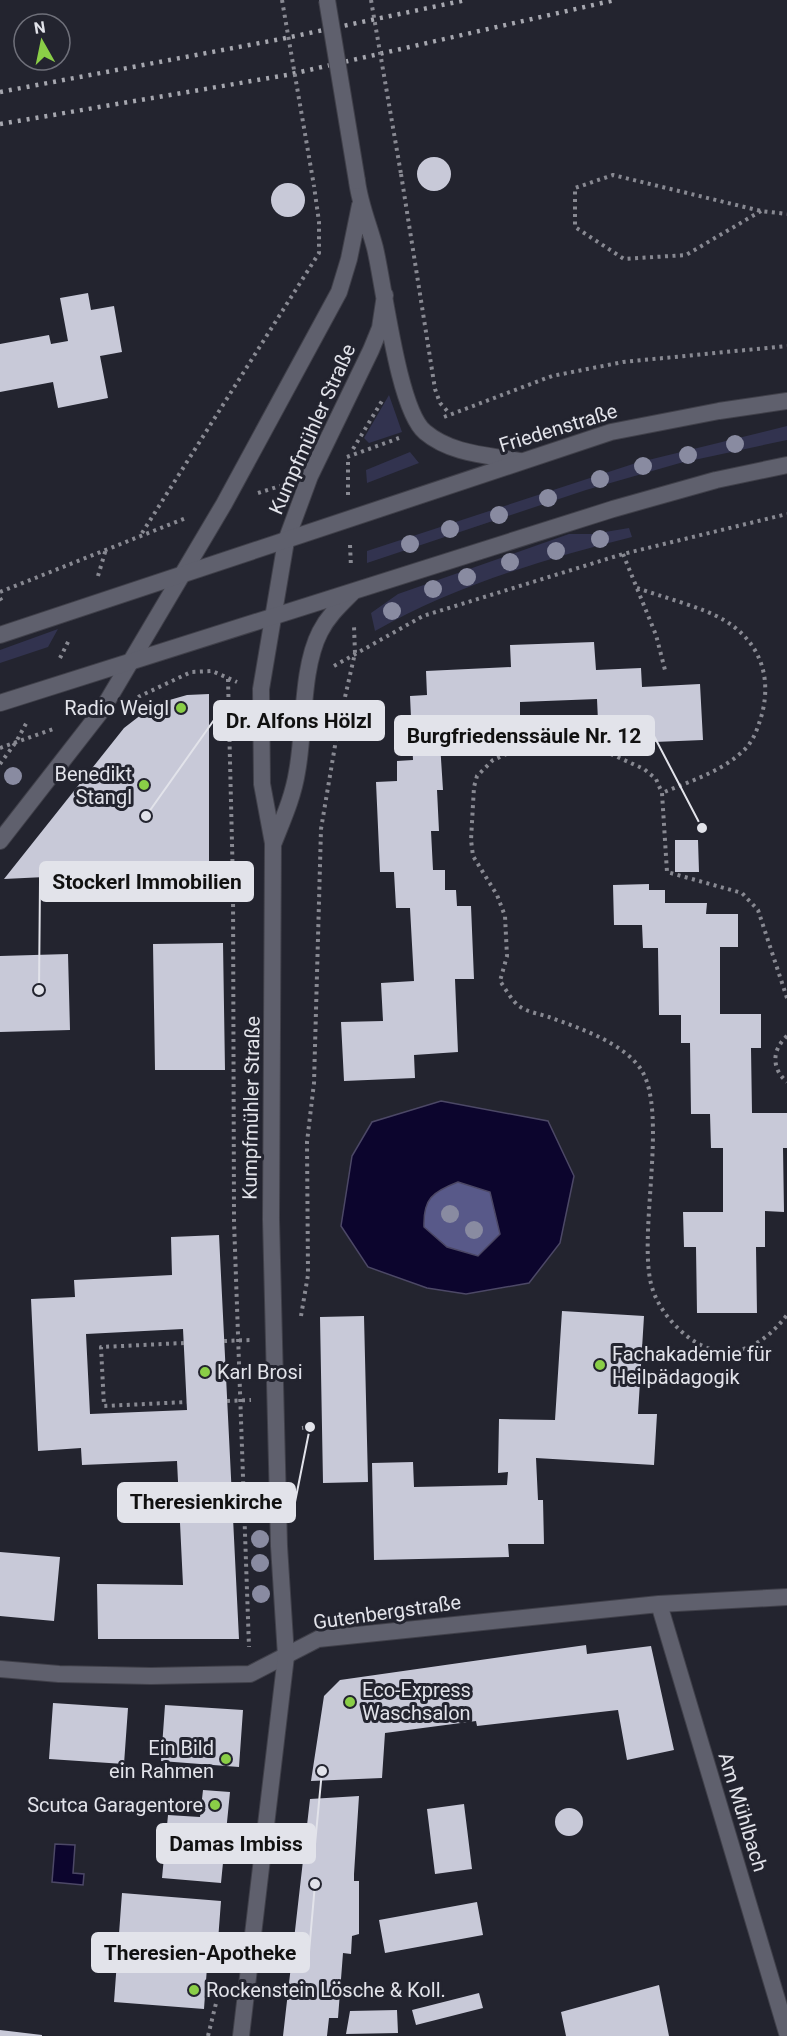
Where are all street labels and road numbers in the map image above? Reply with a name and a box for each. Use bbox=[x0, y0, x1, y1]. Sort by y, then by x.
street label: Kumpfmühler Straße bbox=[264, 340, 360, 518]
street label: Friedenstraße bbox=[496, 399, 620, 457]
street label: Kumpfmühler Straße bbox=[237, 1016, 265, 1200]
street label: Gutenbergstraße bbox=[311, 1590, 463, 1634]
street label: Am Mühlbach bbox=[713, 1749, 773, 1875]

